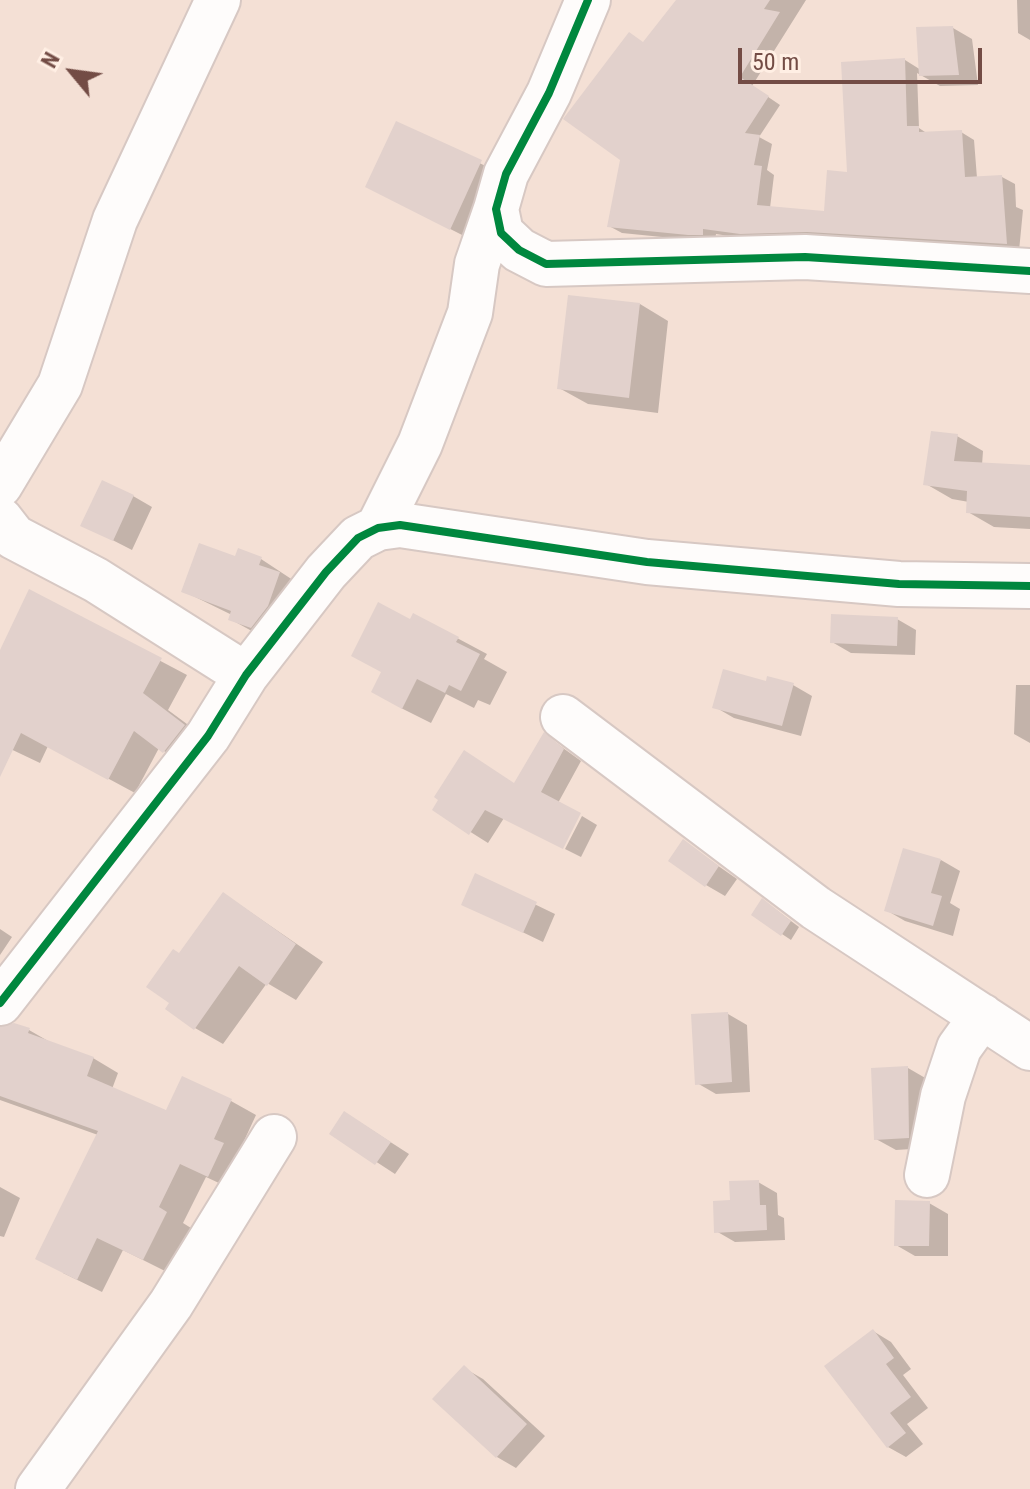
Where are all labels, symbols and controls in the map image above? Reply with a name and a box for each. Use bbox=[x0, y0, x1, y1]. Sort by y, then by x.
north arrow bbox=[32, 32, 112, 112]
scale bar bbox=[742, 32, 986, 82]
text: N bbox=[36, 48, 65, 72]
text: 50 m bbox=[752, 48, 799, 76]

